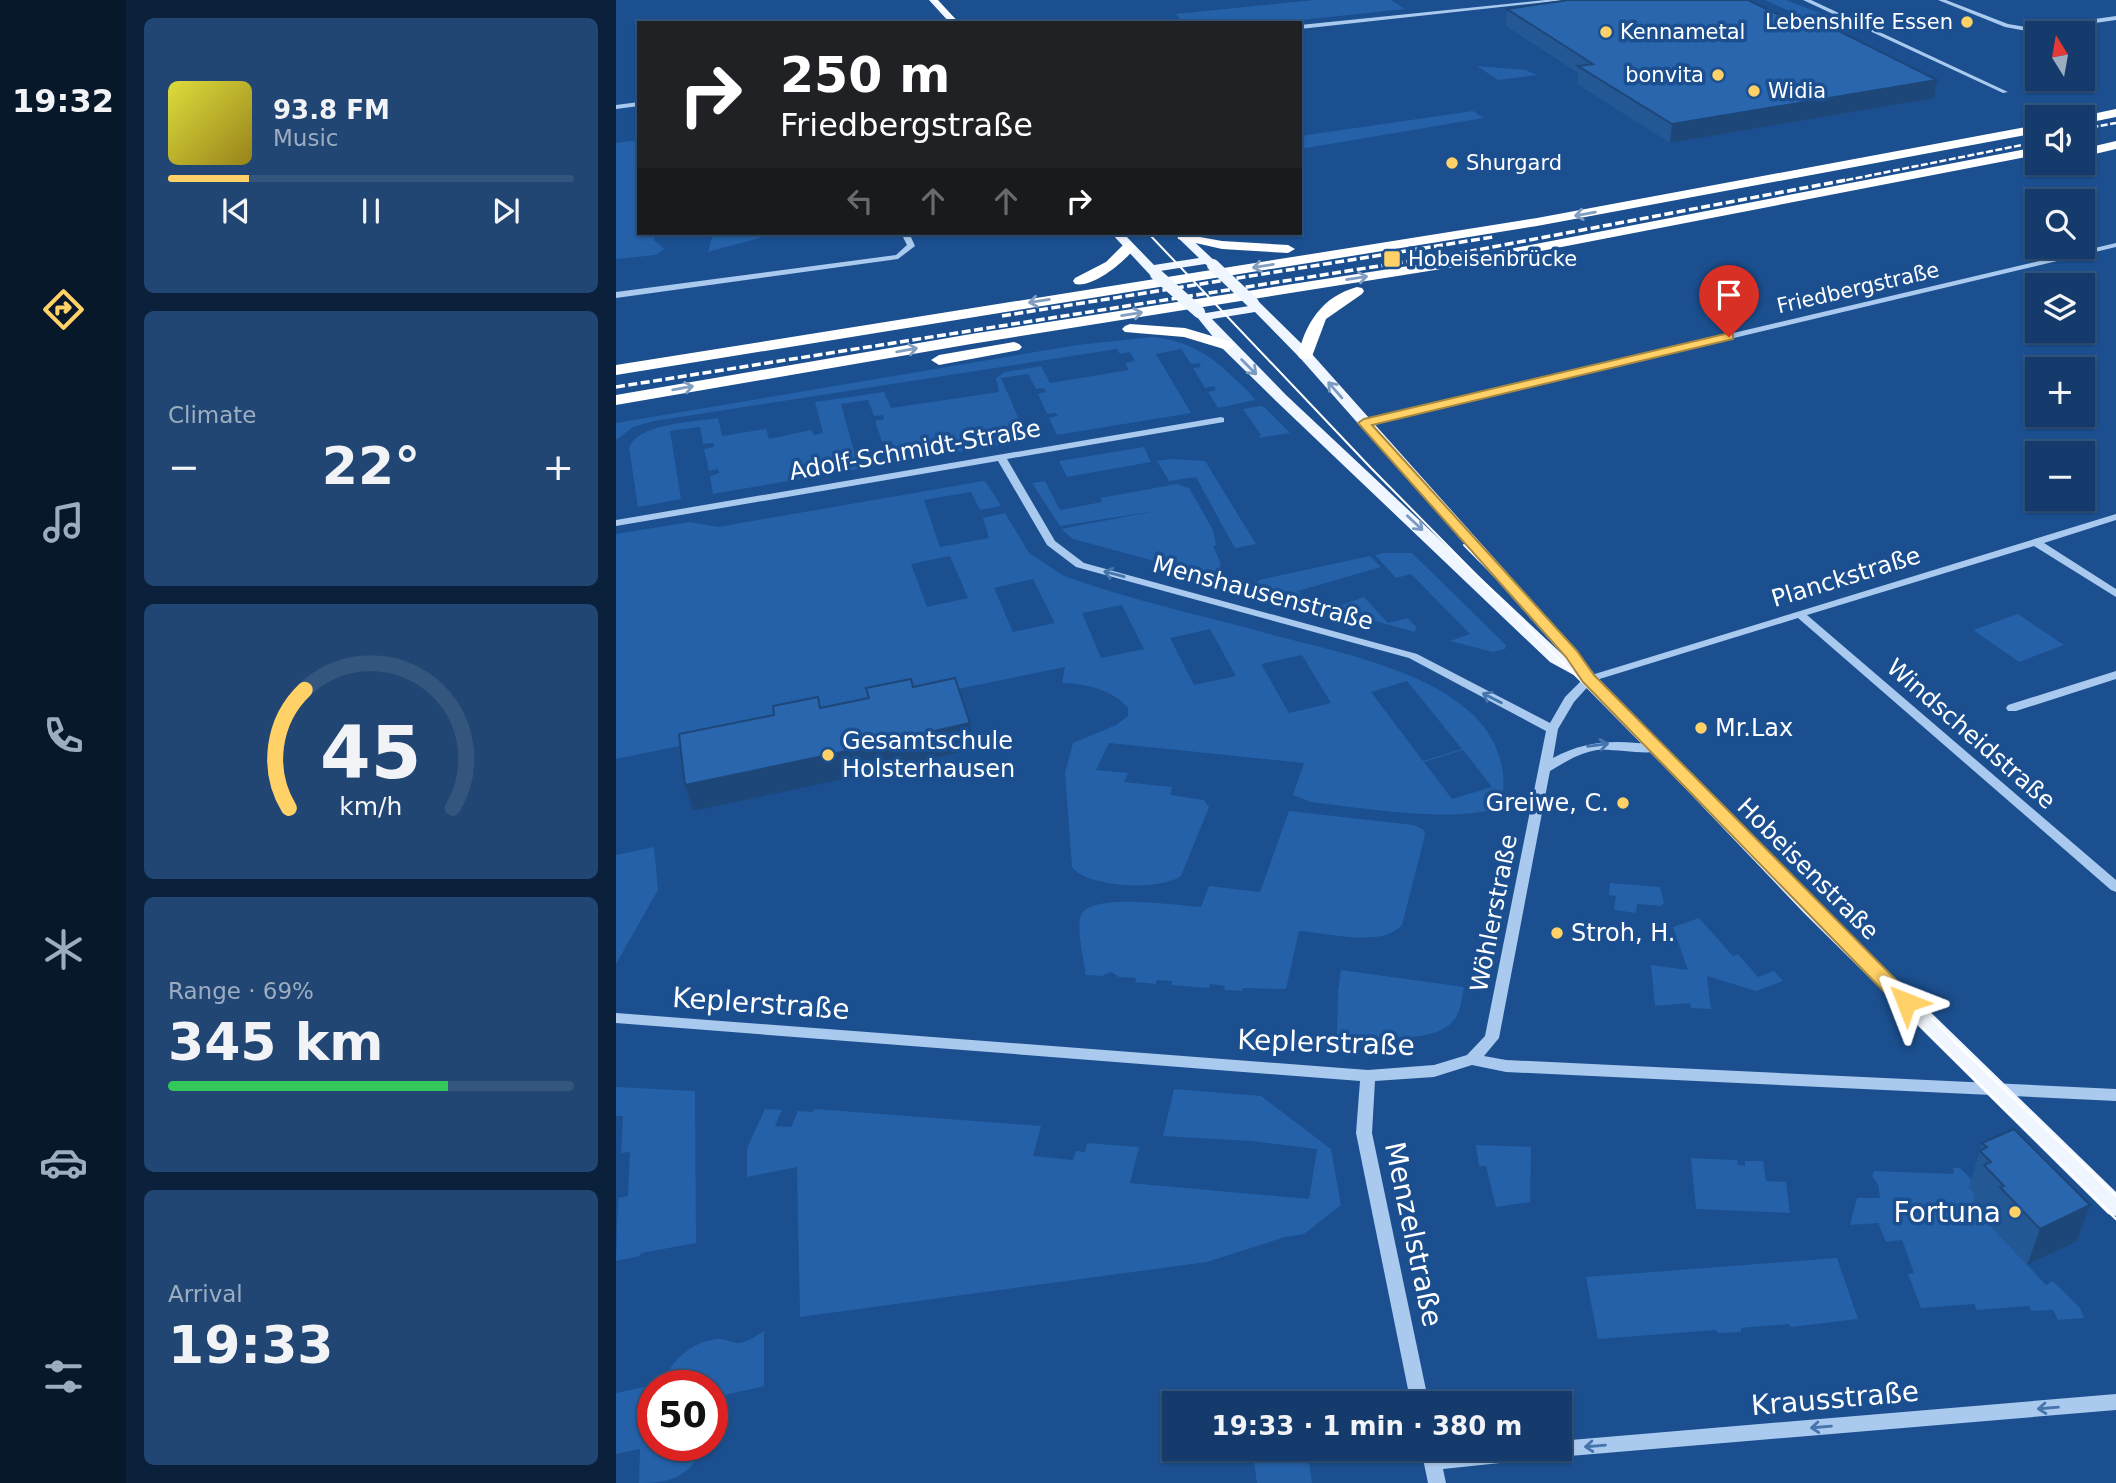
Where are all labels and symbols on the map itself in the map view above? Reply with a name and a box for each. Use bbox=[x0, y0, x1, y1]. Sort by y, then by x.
place label: Lebenshilfe Essen bbox=[1765, 10, 1953, 34]
marker: Lebenshilfe Essen bbox=[1959, 14, 1975, 30]
place label: Kennametal bbox=[1620, 20, 1745, 44]
north arrow bbox=[2025, 21, 2095, 91]
marker: Kennametal bbox=[1598, 24, 1614, 40]
place label: bonvita bbox=[1625, 63, 1704, 87]
marker: bonvita bbox=[1710, 67, 1726, 83]
place label: Widia bbox=[1768, 79, 1826, 103]
marker: Widia bbox=[1746, 83, 1762, 99]
place label: Shurgard bbox=[1466, 151, 1562, 175]
marker: Shurgard bbox=[1444, 155, 1460, 171]
one-way arrow bbox=[1574, 208, 1597, 221]
place label: Hobeisenbrücke bbox=[1408, 247, 1577, 271]
marker: Hobeisenbrücke bbox=[1382, 249, 1402, 269]
street label: Friedbergstraße bbox=[1774, 258, 1942, 318]
one-way arrow bbox=[1252, 259, 1275, 272]
pin bbox=[1699, 265, 1759, 337]
one-way arrow bbox=[1345, 271, 1368, 284]
one-way arrow bbox=[1028, 295, 1051, 308]
one-way arrow bbox=[1120, 307, 1143, 320]
one-way arrow bbox=[896, 343, 918, 356]
one-way arrow bbox=[1241, 359, 1258, 376]
one-way arrow bbox=[671, 381, 694, 395]
one-way arrow bbox=[1327, 381, 1343, 399]
street label: Adolf-Schmidt-Straße bbox=[787, 414, 1043, 486]
one-way arrow bbox=[1406, 514, 1423, 531]
street label: Planckstraße bbox=[1768, 541, 1924, 613]
street label: Menshausenstraße bbox=[1150, 550, 1376, 636]
one-way arrow bbox=[1103, 567, 1125, 580]
street label: Windscheidstraße bbox=[1881, 653, 2061, 815]
one-way arrow bbox=[1482, 691, 1503, 704]
place label: Mr.Lax bbox=[1715, 714, 1793, 742]
marker: Mr.Lax bbox=[1693, 720, 1709, 736]
place label: Gesamtschule Holsterhausen bbox=[842, 727, 1015, 783]
one-way arrow bbox=[1586, 738, 1609, 751]
marker: Gesamtschule Holsterhausen bbox=[820, 747, 836, 763]
place label: Greiwe, C. bbox=[1486, 789, 1609, 817]
street label: Hobeisenstraße bbox=[1732, 793, 1884, 945]
marker: Greiwe, C. bbox=[1615, 795, 1631, 811]
street label: Wöhlerstraße bbox=[1465, 832, 1523, 994]
place label: Stroh, H. bbox=[1571, 919, 1675, 947]
marker: Stroh, H. bbox=[1549, 925, 1565, 941]
position arrow bbox=[1869, 965, 1943, 1039]
street label: Keplerstraße bbox=[671, 981, 851, 1026]
street label: Keplerstraße bbox=[1237, 1023, 1415, 1062]
street label: Menzelstraße bbox=[1378, 1139, 1449, 1329]
place label: Fortuna bbox=[1894, 1196, 2001, 1229]
marker: Fortuna bbox=[2007, 1204, 2023, 1220]
speed limit sign: 50 bbox=[637, 1370, 728, 1461]
street label: Krausstraße bbox=[1750, 1375, 1920, 1422]
one-way arrow bbox=[2037, 1402, 2060, 1415]
one-way arrow bbox=[1810, 1421, 1833, 1434]
one-way arrow bbox=[1584, 1440, 1606, 1453]

